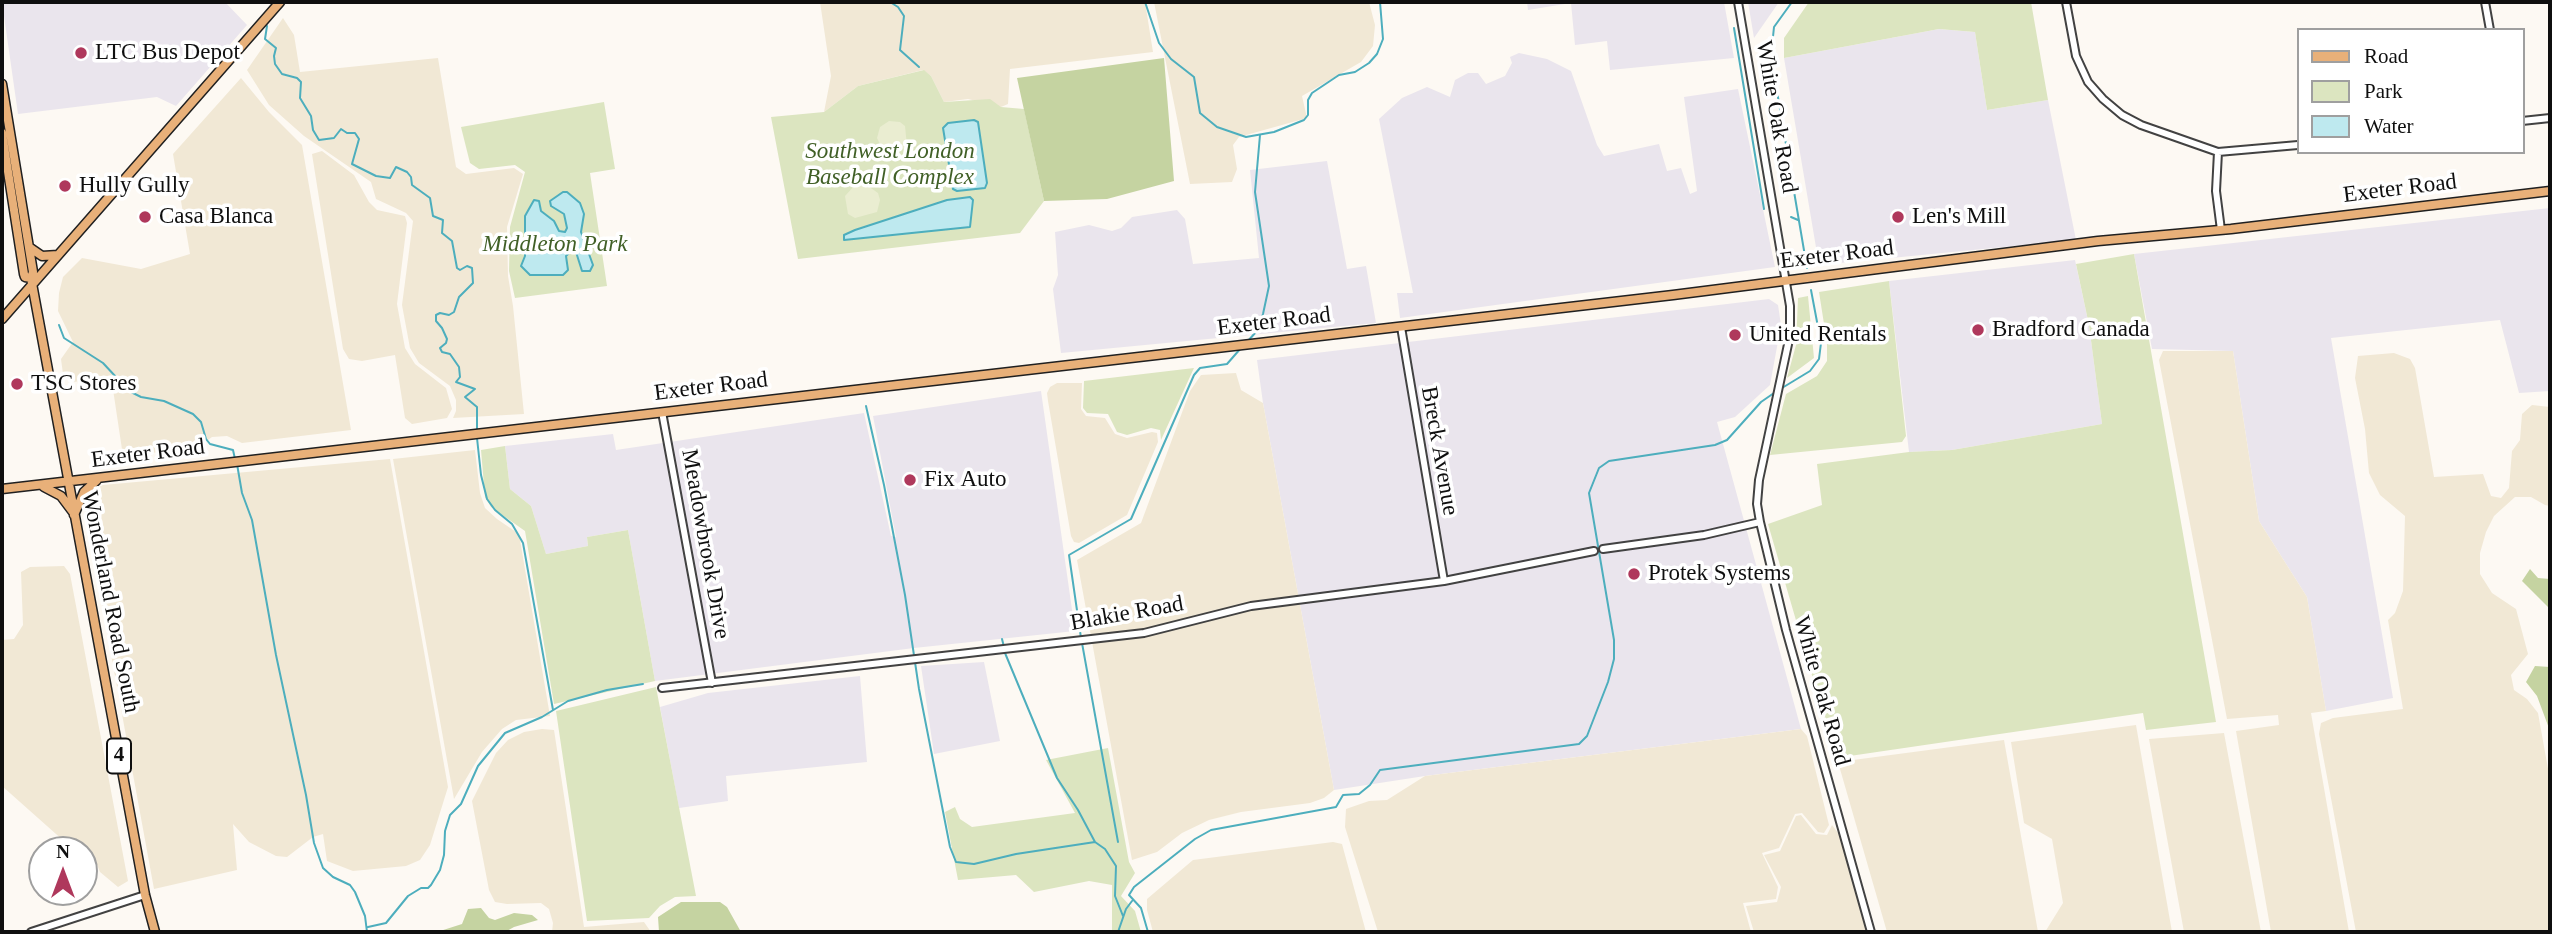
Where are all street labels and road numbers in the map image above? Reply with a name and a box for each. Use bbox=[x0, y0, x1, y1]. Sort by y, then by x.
street label: White Oak Road bbox=[1749, 38, 1803, 196]
street label: Exeter Road bbox=[2342, 168, 2458, 210]
street label: Exeter Road bbox=[1779, 234, 1895, 276]
street label: Exeter Road bbox=[1216, 301, 1332, 343]
street label: Exeter Road bbox=[653, 366, 769, 408]
street label: Breck Avenue bbox=[1414, 384, 1464, 518]
street label: Exeter Road bbox=[90, 433, 206, 475]
street label: Meadowbrook Drive bbox=[675, 447, 735, 641]
street label: Wonderland Road South bbox=[75, 489, 145, 715]
street label: Blakie Road bbox=[1068, 590, 1186, 638]
street label: White Oak Road bbox=[1786, 613, 1856, 769]
road number: 4 bbox=[107, 738, 131, 774]

